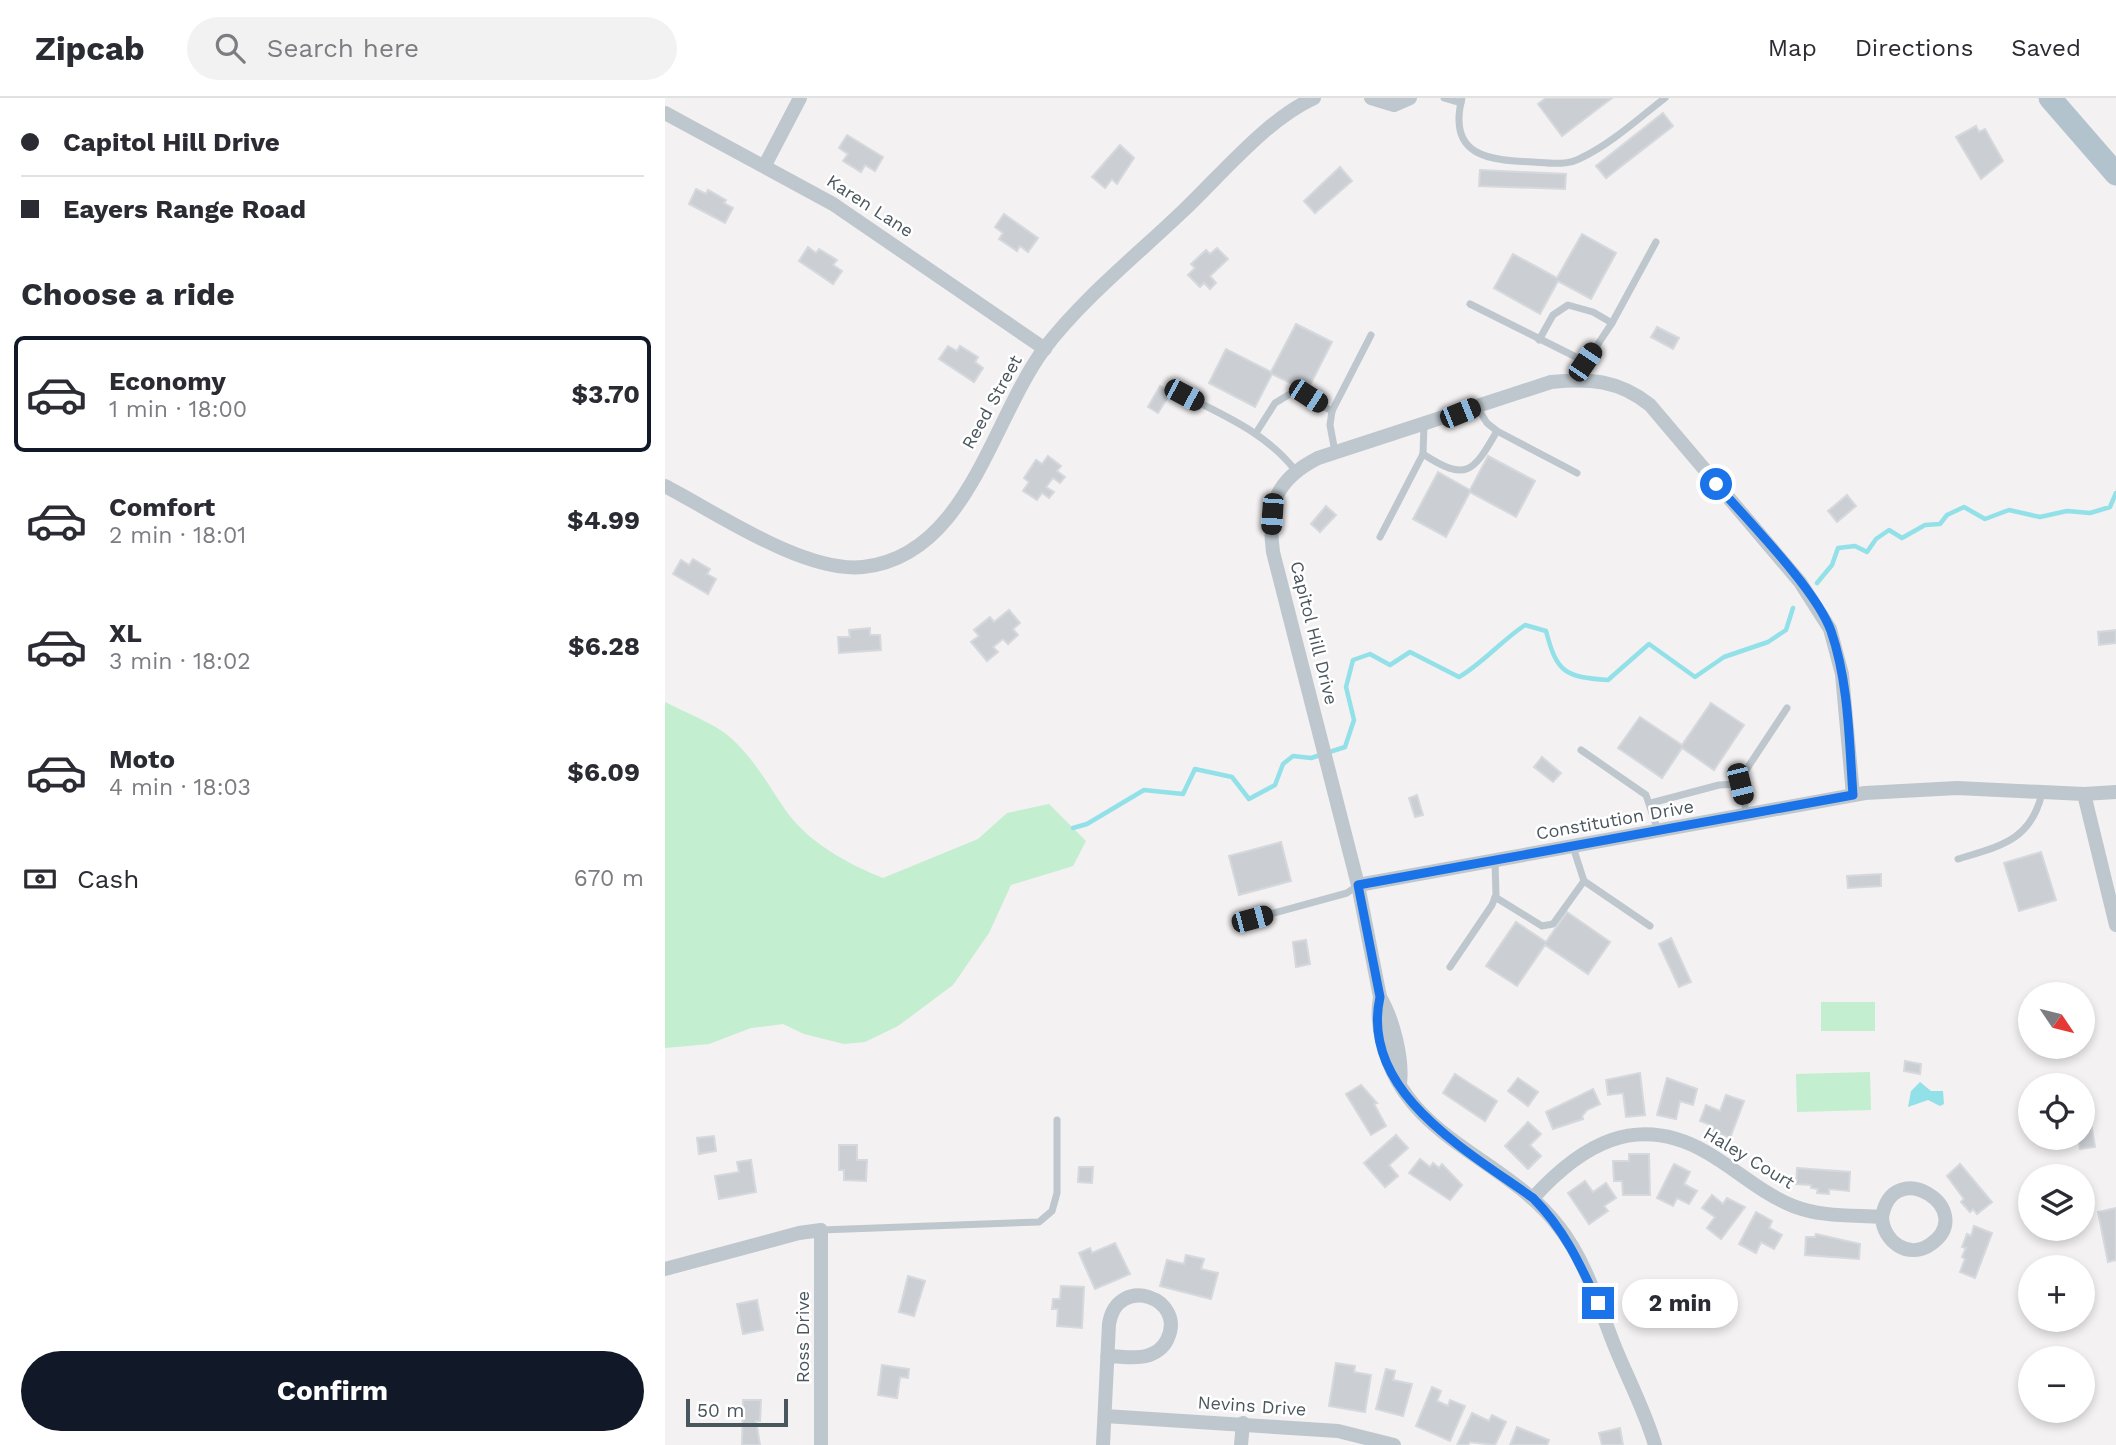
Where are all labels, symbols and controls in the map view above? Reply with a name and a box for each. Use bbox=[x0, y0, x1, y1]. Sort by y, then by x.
search box bbox=[187, 17, 677, 80]
text: Zipcab bbox=[35, 29, 145, 68]
icon: search bbox=[211, 29, 249, 67]
text: Search here bbox=[267, 33, 419, 63]
text: Map bbox=[1768, 34, 1817, 62]
text: Directions bbox=[1855, 34, 1973, 62]
text: Saved bbox=[2011, 34, 2081, 62]
text: Capitol Hill Drive bbox=[63, 127, 280, 157]
street label: Karen Lane bbox=[823, 170, 917, 241]
text: Eayers Range Road bbox=[63, 194, 306, 224]
text: Choose a ride bbox=[21, 275, 235, 313]
car bbox=[1565, 339, 1606, 385]
street label: Reed Street bbox=[957, 351, 1026, 452]
icon: car bbox=[25, 363, 88, 426]
text: Economy bbox=[109, 366, 226, 396]
car bbox=[1161, 376, 1208, 414]
car bbox=[1285, 376, 1332, 416]
text: $3.70 bbox=[571, 379, 640, 409]
car bbox=[1437, 395, 1484, 431]
text: 1 min · 18:00 bbox=[109, 396, 247, 423]
route start bbox=[1700, 468, 1732, 500]
icon: car bbox=[25, 489, 88, 552]
text: Comfort bbox=[109, 492, 215, 522]
car bbox=[1261, 492, 1284, 536]
text: $4.99 bbox=[567, 505, 640, 535]
text: 2 min · 18:01 bbox=[109, 522, 246, 549]
street label: Capitol Hill Drive bbox=[1286, 559, 1342, 707]
icon: car bbox=[25, 615, 88, 678]
text: XL bbox=[109, 618, 142, 648]
text: $6.28 bbox=[568, 631, 640, 661]
text: 3 min · 18:02 bbox=[109, 648, 251, 675]
icon: car bbox=[25, 741, 88, 804]
text: Moto bbox=[109, 744, 175, 774]
text: $6.09 bbox=[567, 757, 640, 787]
car bbox=[1725, 761, 1756, 807]
text: 4 min · 18:03 bbox=[109, 774, 251, 801]
street label: Constitution Drive bbox=[1534, 795, 1695, 844]
icon: cash bbox=[21, 860, 59, 898]
text: Cash bbox=[77, 864, 139, 894]
text: 670 m bbox=[574, 865, 644, 892]
car bbox=[1229, 903, 1276, 935]
north arrow bbox=[2018, 982, 2095, 1059]
map controls bbox=[2018, 982, 2095, 1423]
button: locate bbox=[2018, 1073, 2095, 1150]
street label: Haley Court bbox=[1700, 1122, 1799, 1193]
button: layers bbox=[2018, 1164, 2095, 1241]
button: + bbox=[2018, 1255, 2095, 1332]
callout: 2 min bbox=[1623, 1278, 1738, 1328]
route end bbox=[1582, 1287, 1614, 1319]
text: 2 min bbox=[1649, 1290, 1711, 1317]
street label: Ross Drive bbox=[792, 1291, 813, 1383]
button: − bbox=[2018, 1346, 2095, 1423]
button: Confirm bbox=[21, 1351, 644, 1431]
street label: Nevins Drive bbox=[1197, 1391, 1307, 1420]
scale bar bbox=[686, 1396, 787, 1428]
text: 50 m bbox=[697, 1399, 744, 1422]

